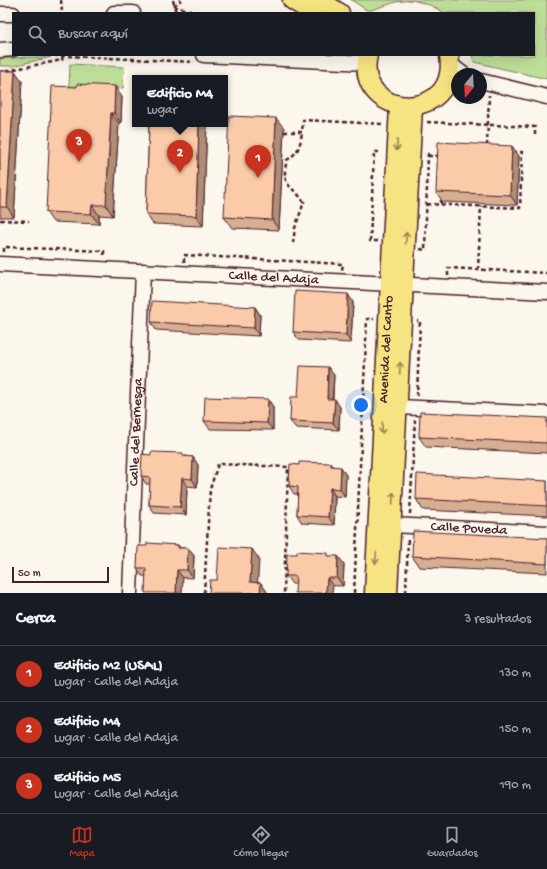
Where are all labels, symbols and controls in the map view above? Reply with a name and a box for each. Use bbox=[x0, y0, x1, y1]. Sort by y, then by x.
search box bbox=[12, 12, 535, 56]
icon: search bbox=[26, 23, 48, 45]
text: Buscar aquí bbox=[58, 25, 128, 43]
north arrow bbox=[451, 68, 487, 104]
popup bbox=[132, 75, 228, 127]
text: Edificio M4 bbox=[147, 85, 213, 103]
text: Lugar bbox=[147, 103, 177, 118]
pin: 3 bbox=[66, 129, 92, 162]
one-way arrow bbox=[394, 138, 401, 151]
pin: 2 bbox=[167, 140, 193, 173]
pin: 1 bbox=[245, 145, 271, 178]
one-way arrow bbox=[403, 232, 410, 245]
street label: Calle del Adaja bbox=[228, 267, 320, 289]
street label: Avenida del Canto bbox=[375, 295, 398, 403]
one-way arrow bbox=[396, 362, 403, 375]
street label: Calle del Bernesga bbox=[126, 377, 147, 487]
your location bbox=[351, 395, 371, 415]
one-way arrow bbox=[379, 421, 386, 434]
one-way arrow bbox=[389, 492, 397, 505]
street label: Calle Poveda bbox=[430, 519, 509, 539]
one-way arrow bbox=[372, 551, 379, 564]
scale bar bbox=[12, 565, 109, 584]
text: 50 m bbox=[18, 568, 40, 580]
text: Cerca bbox=[16, 609, 55, 629]
text: 3 resultados bbox=[464, 612, 531, 627]
text: Edificio M2 (USAL) bbox=[54, 657, 163, 675]
text: 1 bbox=[26, 666, 32, 681]
text: 130 m bbox=[499, 666, 531, 681]
text: Lugar · Calle del Adaja bbox=[54, 675, 178, 690]
text: Edificio M4 bbox=[54, 713, 120, 731]
text: 2 bbox=[26, 722, 32, 737]
text: 150 m bbox=[499, 722, 531, 737]
text: Lugar · Calle del Adaja bbox=[54, 731, 178, 746]
text: Edificio M5 bbox=[54, 769, 121, 787]
text: 3 bbox=[26, 778, 32, 793]
text: 190 m bbox=[500, 778, 531, 793]
text: Lugar · Calle del Adaja bbox=[54, 787, 178, 802]
tab: Mapa bbox=[69, 824, 95, 860]
tab: Cómo llegar bbox=[233, 824, 288, 860]
tab: Guardados bbox=[427, 824, 478, 860]

